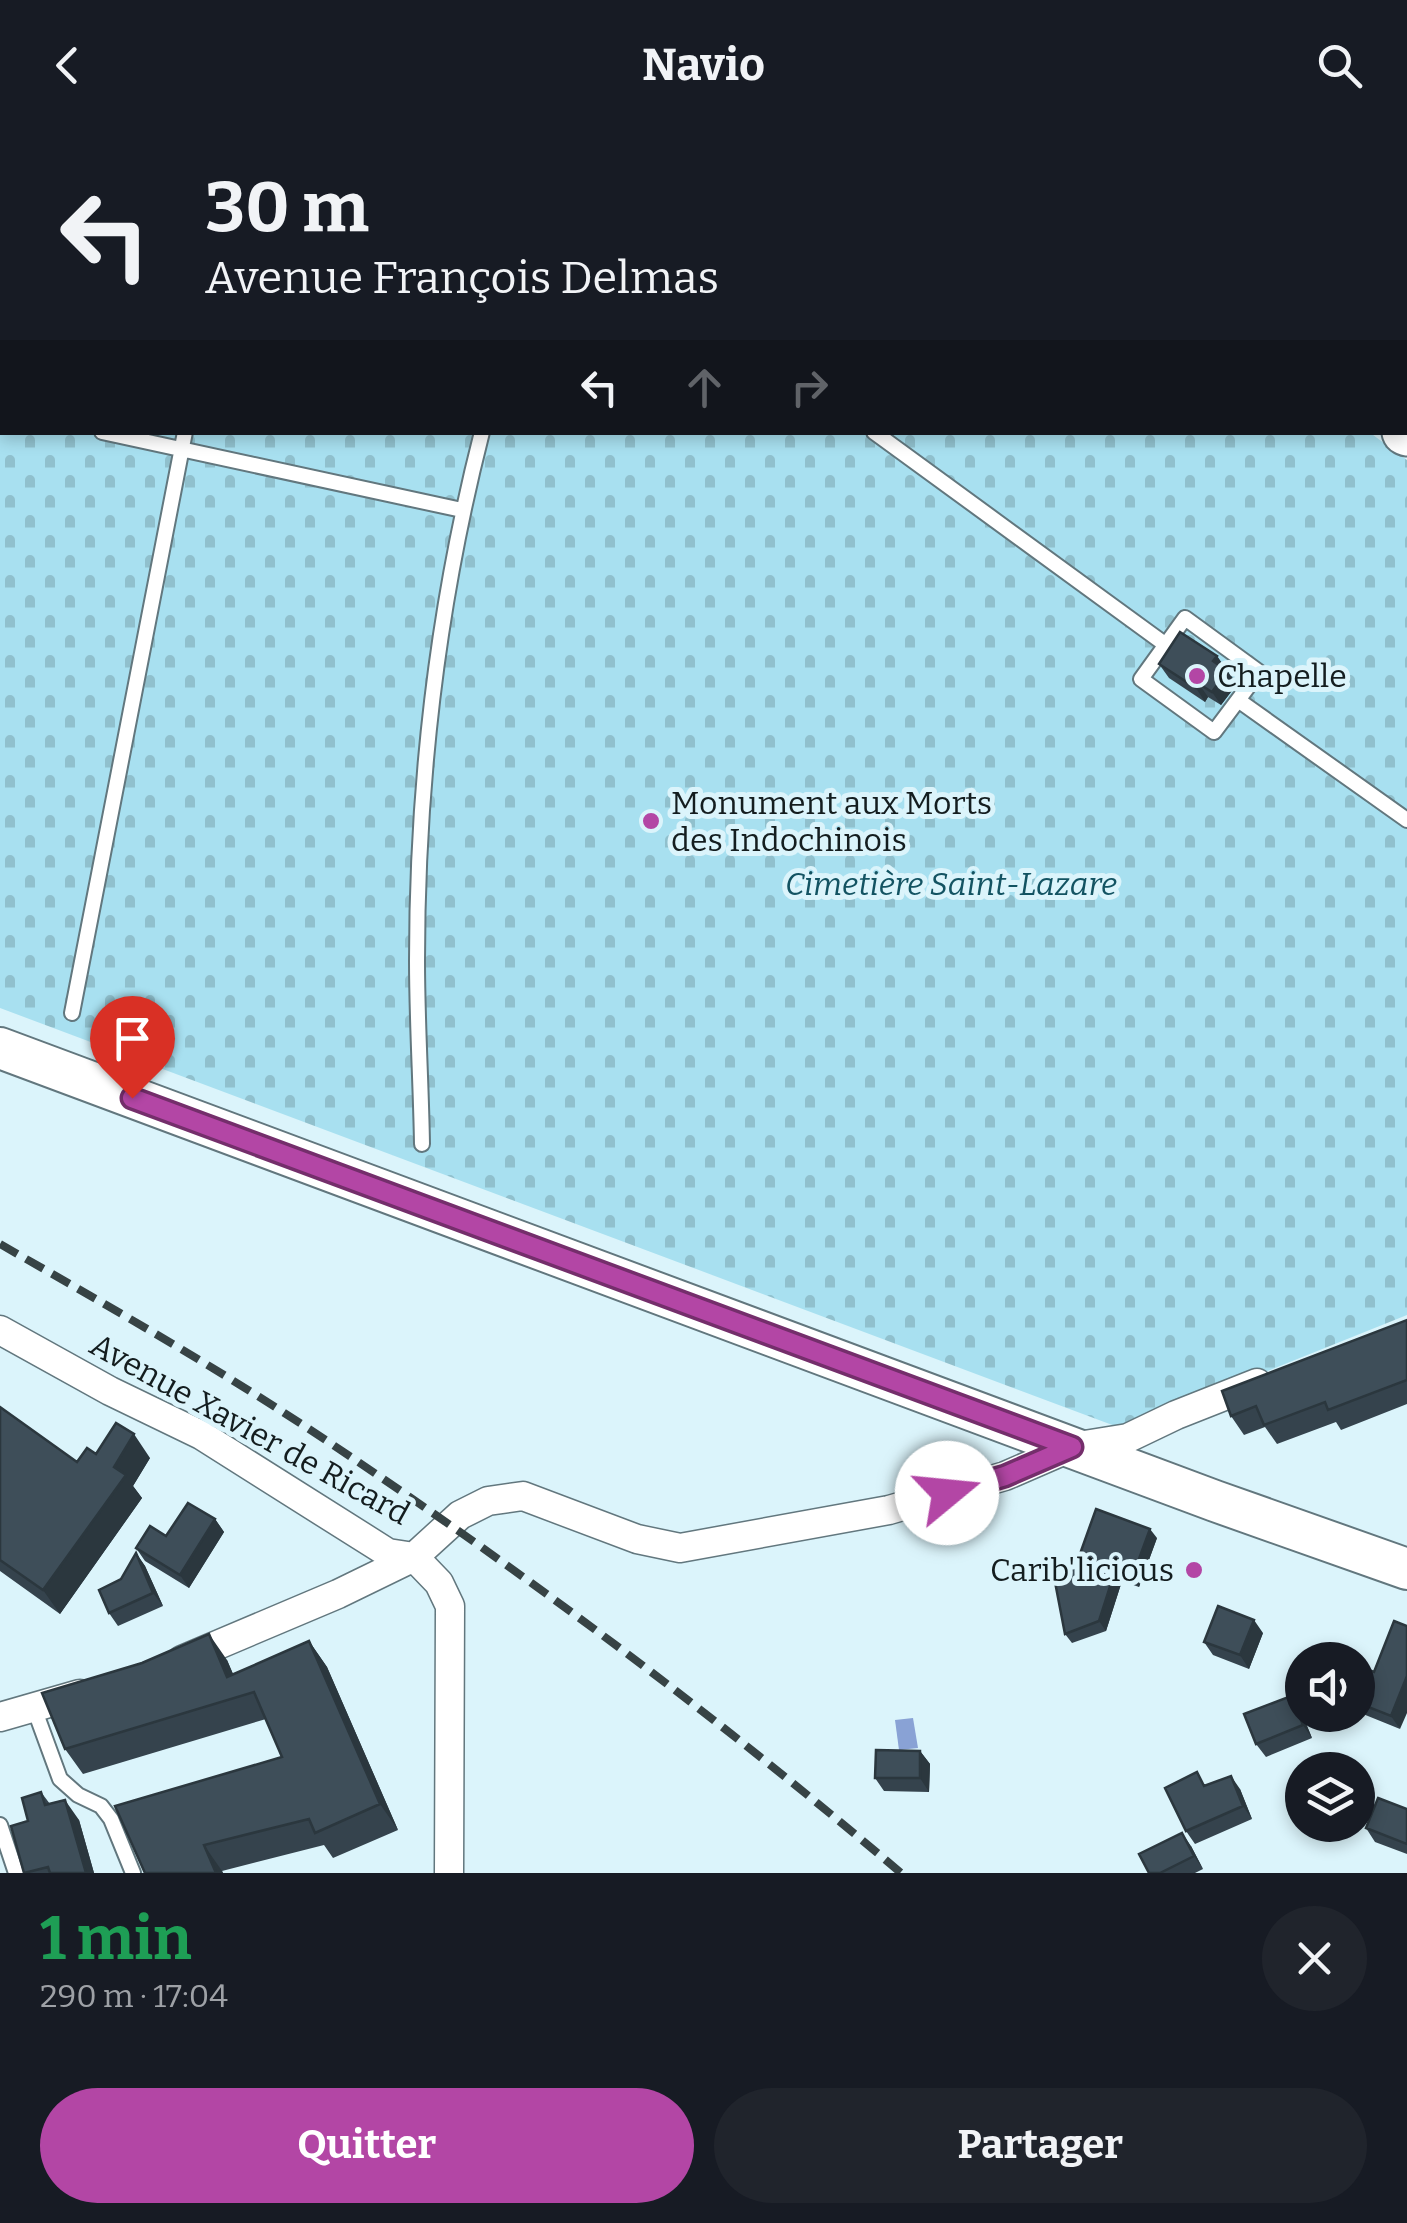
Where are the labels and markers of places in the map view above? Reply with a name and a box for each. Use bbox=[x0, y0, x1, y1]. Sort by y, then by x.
place label: Chapelle bbox=[1217, 657, 1347, 695]
marker: Chapelle bbox=[1186, 665, 1208, 687]
place label: Monument aux Morts des Indochinois bbox=[671, 784, 992, 859]
marker: Monument aux Morts des Indochinois bbox=[640, 810, 662, 832]
pin bbox=[90, 996, 175, 1099]
place label: Carib'licious bbox=[990, 1551, 1174, 1589]
marker: Carib'licious bbox=[1183, 1559, 1205, 1581]

